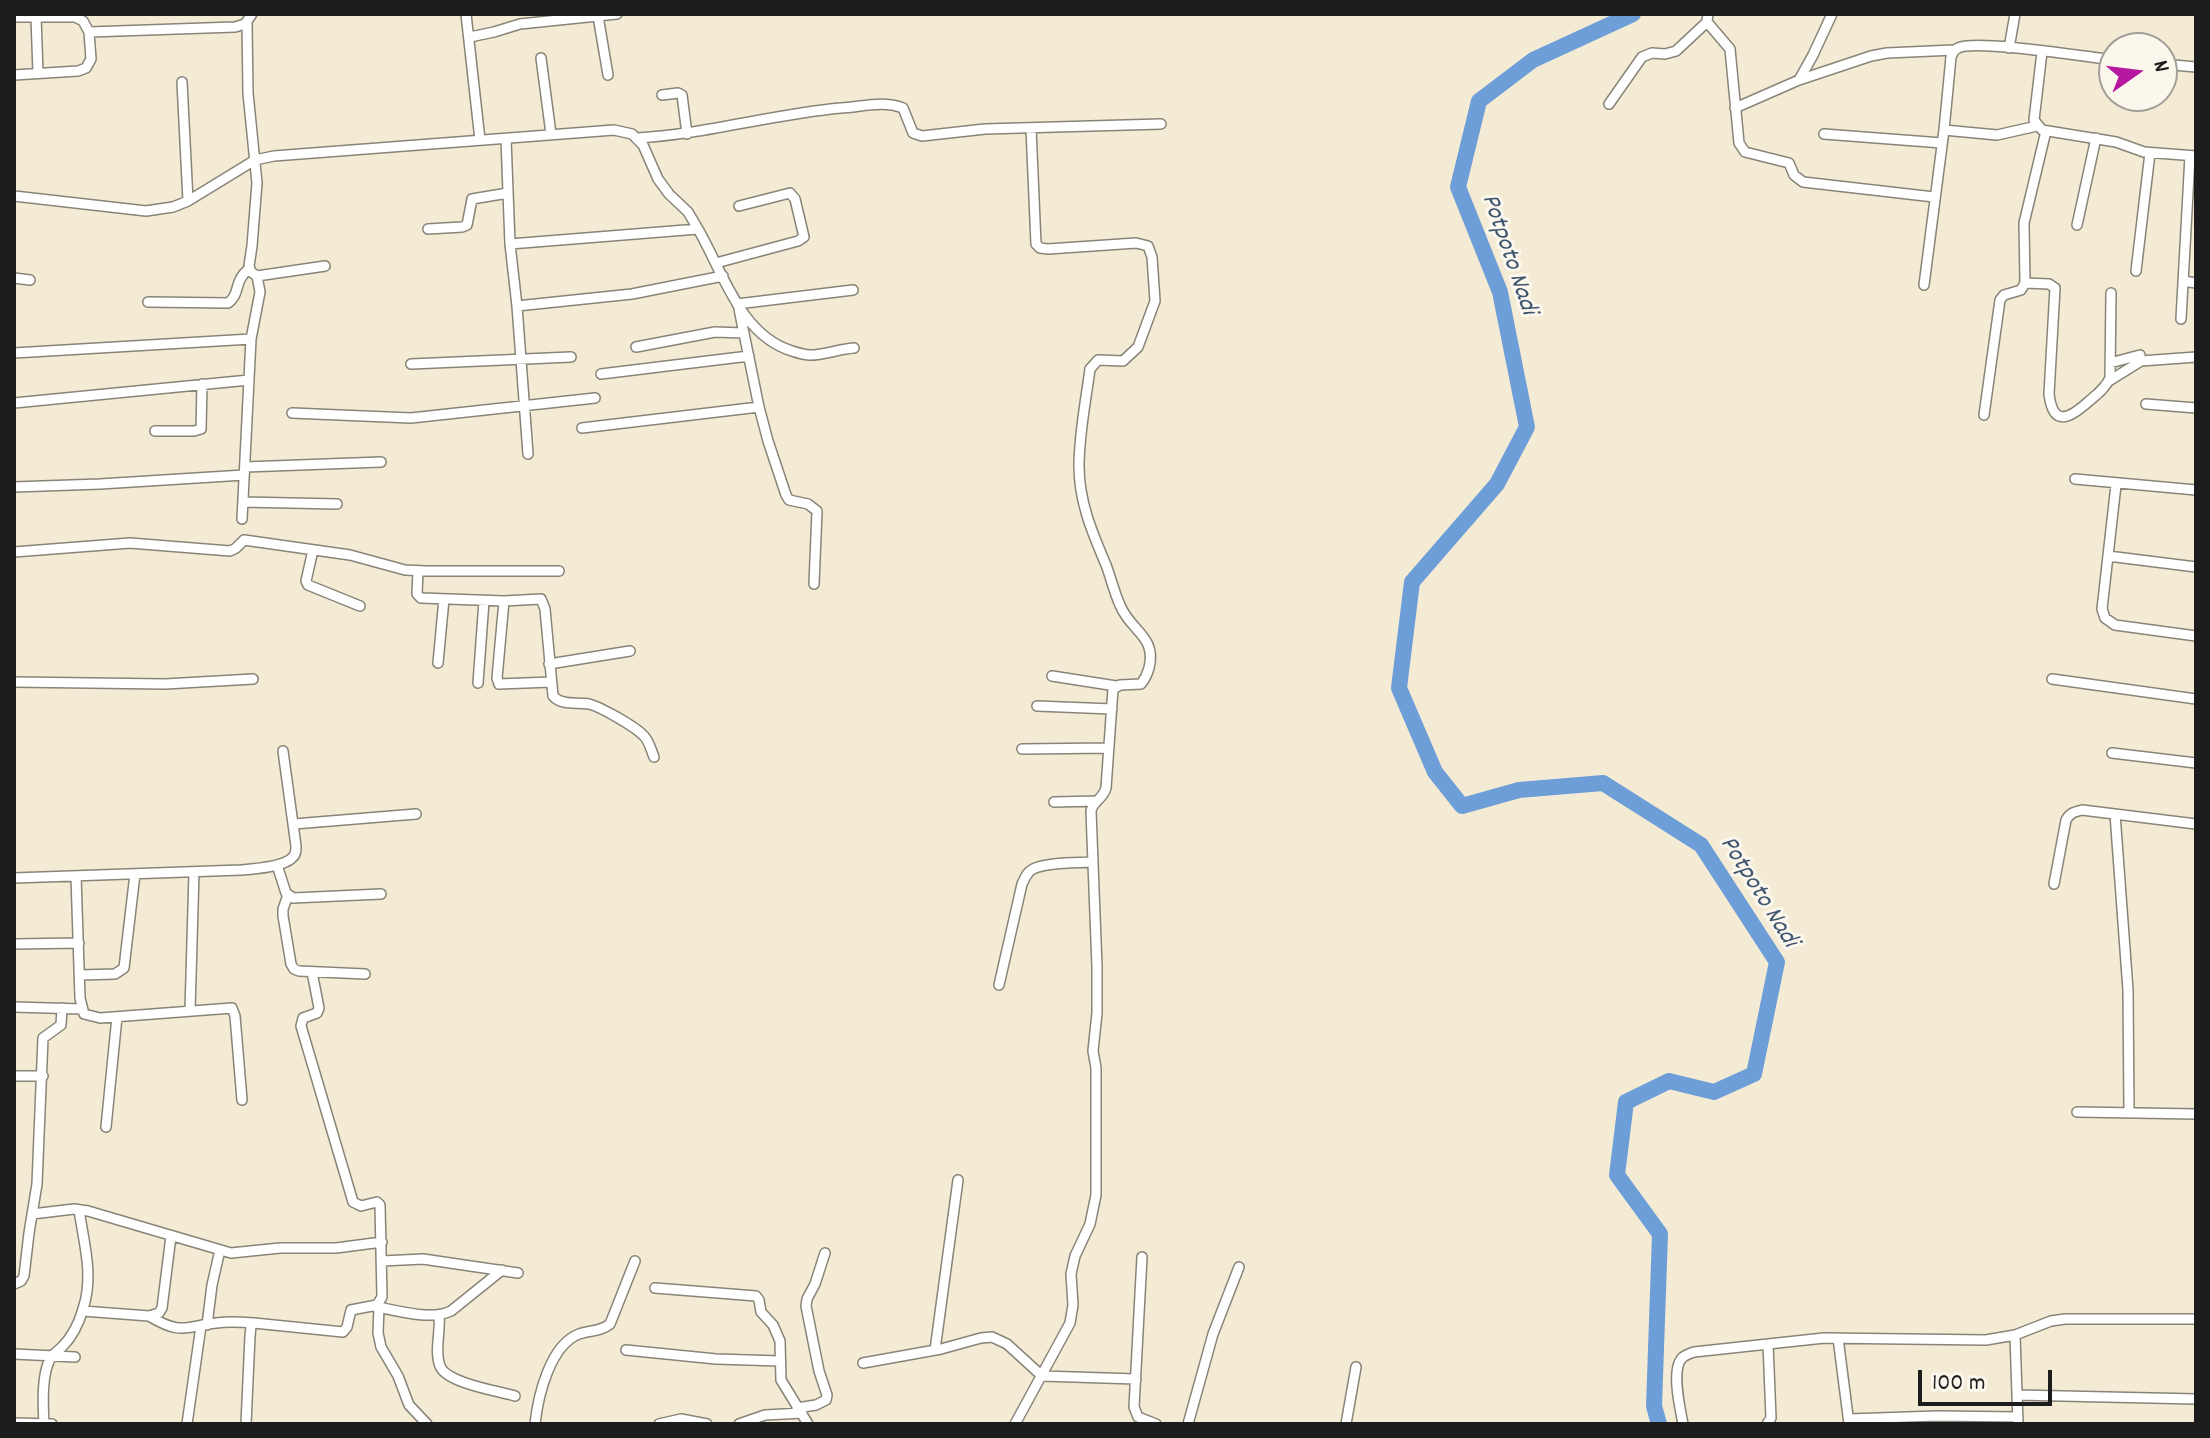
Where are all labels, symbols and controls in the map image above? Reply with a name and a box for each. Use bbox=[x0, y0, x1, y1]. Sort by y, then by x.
north arrow bbox=[2098, 32, 2178, 112]
text: N bbox=[2143, 58, 2176, 76]
water label: Potpoto Nadi bbox=[1472, 191, 1542, 319]
water label: Potpoto Nadi bbox=[1710, 831, 1804, 955]
scale bar bbox=[1922, 1354, 2056, 1404]
text: 100 m bbox=[1932, 1367, 1985, 1401]

